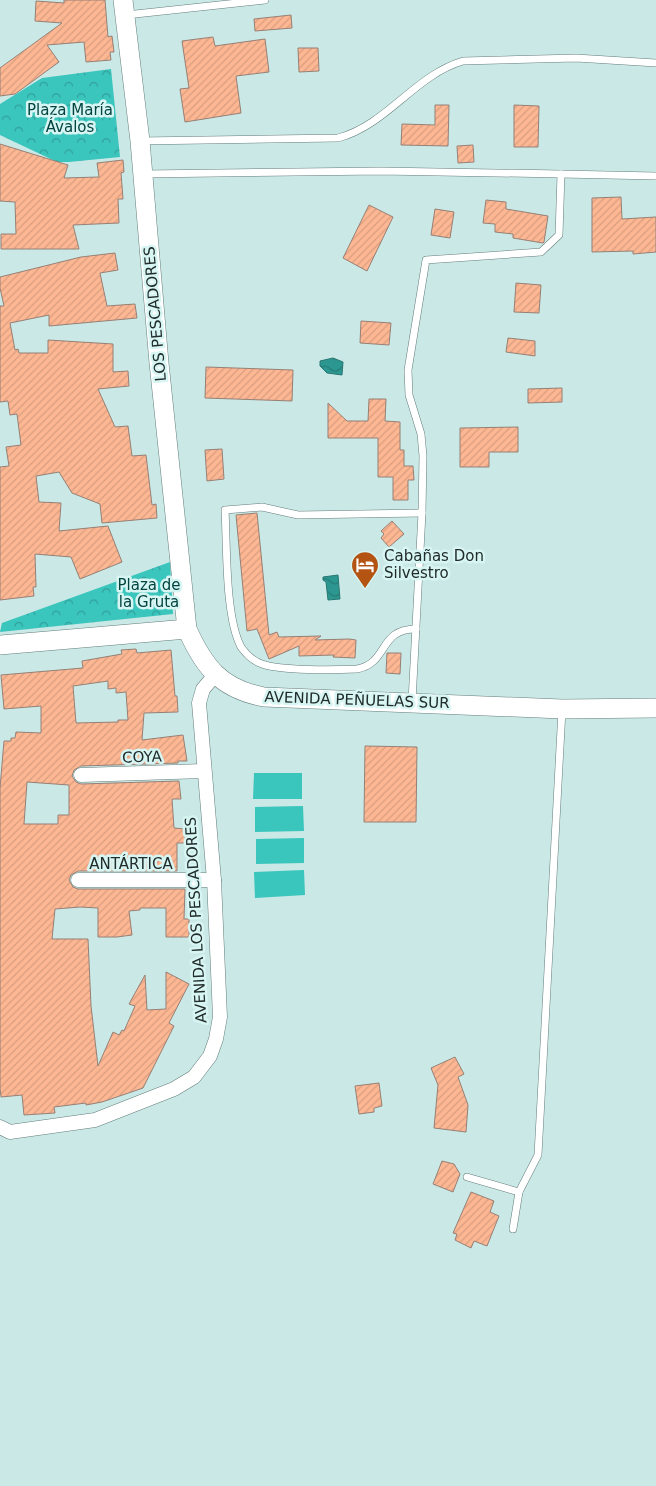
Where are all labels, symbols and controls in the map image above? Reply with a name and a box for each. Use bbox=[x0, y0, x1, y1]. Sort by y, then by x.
park label: Plaza María Ávalos bbox=[27, 101, 113, 136]
street label: LOS PESCADORES bbox=[140, 246, 170, 382]
place label: Cabañas Don Silvestro bbox=[384, 547, 484, 582]
hotel icon: Cabañas Don Silvestro bbox=[350, 550, 380, 589]
park label: Plaza de la Gruta bbox=[118, 576, 181, 611]
street label: AVENIDA PEÑUELAS SUR bbox=[264, 687, 450, 712]
street label: COYA bbox=[122, 747, 163, 767]
street label: AVENIDA LOS PESCADORES bbox=[182, 816, 210, 1024]
street label: ANTÁRTICA bbox=[89, 854, 173, 873]

